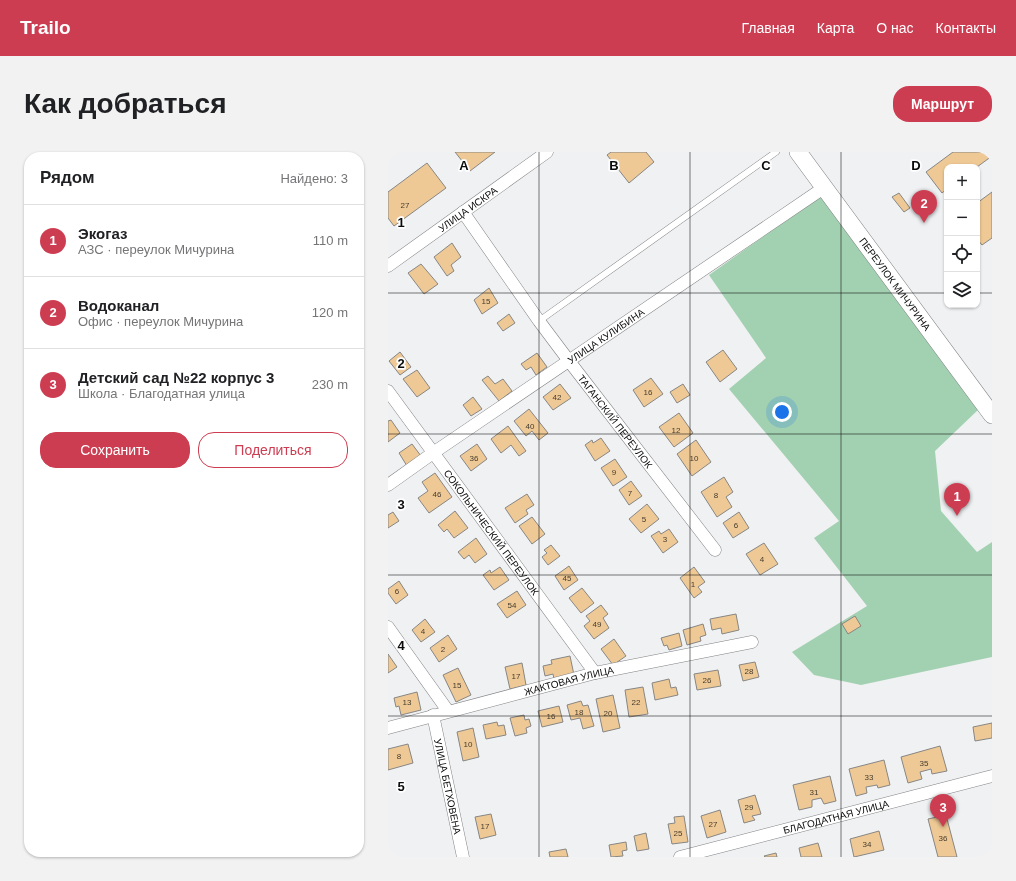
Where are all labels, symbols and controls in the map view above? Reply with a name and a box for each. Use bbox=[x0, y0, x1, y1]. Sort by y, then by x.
text: Trailo bbox=[20, 17, 71, 38]
text: Главная bbox=[741, 20, 795, 36]
text: Карта bbox=[817, 20, 854, 36]
text: О нас bbox=[876, 20, 914, 36]
text: Контакты bbox=[936, 20, 996, 36]
button: Маршрут bbox=[893, 86, 992, 122]
text: Как добраться bbox=[24, 88, 226, 119]
text: A bbox=[459, 158, 469, 173]
text: B bbox=[609, 158, 619, 173]
text: C bbox=[761, 158, 771, 173]
text: D bbox=[911, 158, 921, 173]
map controls bbox=[944, 164, 980, 308]
button: + bbox=[944, 164, 980, 200]
text: Рядом bbox=[40, 168, 95, 187]
text: Найдено: 3 bbox=[280, 171, 348, 186]
street label: УЛИЦА ИСКРА bbox=[436, 184, 499, 234]
pin: 2 bbox=[911, 190, 937, 223]
button: − bbox=[944, 200, 980, 236]
house number: 27 bbox=[401, 201, 410, 210]
text: 1 bbox=[397, 215, 405, 230]
text: Экогаз bbox=[78, 225, 127, 242]
text: 1 bbox=[49, 233, 57, 248]
text: 110 m bbox=[313, 233, 348, 248]
street label: ПЕРЕУЛОК МИЧУРИНА bbox=[858, 235, 933, 333]
button: locate bbox=[944, 236, 980, 272]
text: АЗС · переулок Мичурина bbox=[78, 242, 234, 257]
button: layers bbox=[944, 272, 980, 308]
text: Водоканал bbox=[78, 297, 159, 314]
house number: 15 bbox=[482, 297, 491, 306]
text: 2 bbox=[49, 305, 57, 320]
text: 120 m bbox=[312, 305, 348, 320]
street label: УЛИЦА КУЛИБИНА bbox=[565, 306, 646, 366]
text: Офис · переулок Мичурина bbox=[78, 314, 243, 329]
text: 2 bbox=[397, 356, 405, 371]
text: Детский сад №22 корпус 3 bbox=[78, 369, 274, 386]
street label: ТАГАНСКИЙ ПЕРЕУЛОК bbox=[576, 372, 655, 470]
text: 3 bbox=[49, 377, 57, 392]
text: 230 m bbox=[312, 377, 348, 392]
text: Школа · Благодатная улица bbox=[78, 386, 245, 401]
house number: 16 bbox=[644, 388, 653, 397]
house number: 42 bbox=[553, 393, 562, 402]
your location bbox=[772, 402, 792, 422]
house number: 40 bbox=[526, 422, 535, 431]
house number: 12 bbox=[672, 426, 681, 435]
button: Сохранить bbox=[40, 432, 190, 468]
button: Поделиться bbox=[198, 432, 348, 468]
house number: 36 bbox=[470, 454, 479, 463]
house number: 10 bbox=[690, 454, 699, 463]
street label: СОКОЛЬНИЧЕСКИЙ ПЕРЕУЛОК bbox=[442, 467, 541, 597]
house number: 9 bbox=[612, 468, 617, 477]
pin: 1 bbox=[944, 483, 970, 516]
house number: 7 bbox=[628, 489, 633, 498]
house number: 46 bbox=[433, 490, 442, 499]
house number: 8 bbox=[714, 491, 719, 500]
text: 3 bbox=[397, 497, 405, 512]
house number: 5 bbox=[642, 515, 647, 524]
house number: 6 bbox=[734, 521, 739, 530]
house number: 3 bbox=[663, 535, 668, 544]
house number: 4 bbox=[760, 555, 765, 564]
house number: 45 bbox=[563, 574, 572, 583]
house number: 1 bbox=[691, 580, 696, 589]
house number: 6 bbox=[395, 587, 400, 596]
house number: 54 bbox=[508, 601, 517, 610]
house number: 49 bbox=[593, 620, 602, 629]
house number: 4 bbox=[421, 627, 426, 636]
text: 4 bbox=[397, 638, 405, 653]
house number: 2 bbox=[441, 645, 446, 654]
street label: ЖАКТОВАЯ УЛИЦА bbox=[523, 664, 615, 697]
house number: 28 bbox=[745, 667, 754, 676]
house number: 17 bbox=[512, 672, 521, 681]
house number: 26 bbox=[703, 676, 712, 685]
house number: 15 bbox=[453, 681, 462, 690]
house number: 13 bbox=[403, 698, 412, 707]
house number: 22 bbox=[632, 698, 641, 707]
house number: 18 bbox=[575, 708, 584, 717]
house number: 20 bbox=[604, 709, 613, 718]
house number: 16 bbox=[547, 712, 556, 721]
street label: УЛИЦА БЕТХОВЕНА bbox=[433, 738, 464, 836]
house number: 10 bbox=[464, 740, 473, 749]
house number: 8 bbox=[397, 752, 402, 761]
house number: 35 bbox=[920, 759, 929, 768]
house number: 33 bbox=[865, 773, 874, 782]
text: 5 bbox=[397, 779, 405, 794]
house number: 31 bbox=[810, 788, 819, 797]
pin: 3 bbox=[930, 794, 956, 827]
street label: БЛАГОДАТНАЯ УЛИЦА bbox=[782, 797, 890, 836]
house number: 29 bbox=[745, 803, 754, 812]
house number: 27 bbox=[709, 820, 718, 829]
house number: 17 bbox=[481, 822, 490, 831]
house number: 25 bbox=[674, 829, 683, 838]
house number: 36 bbox=[939, 834, 948, 843]
house number: 34 bbox=[863, 840, 872, 849]

